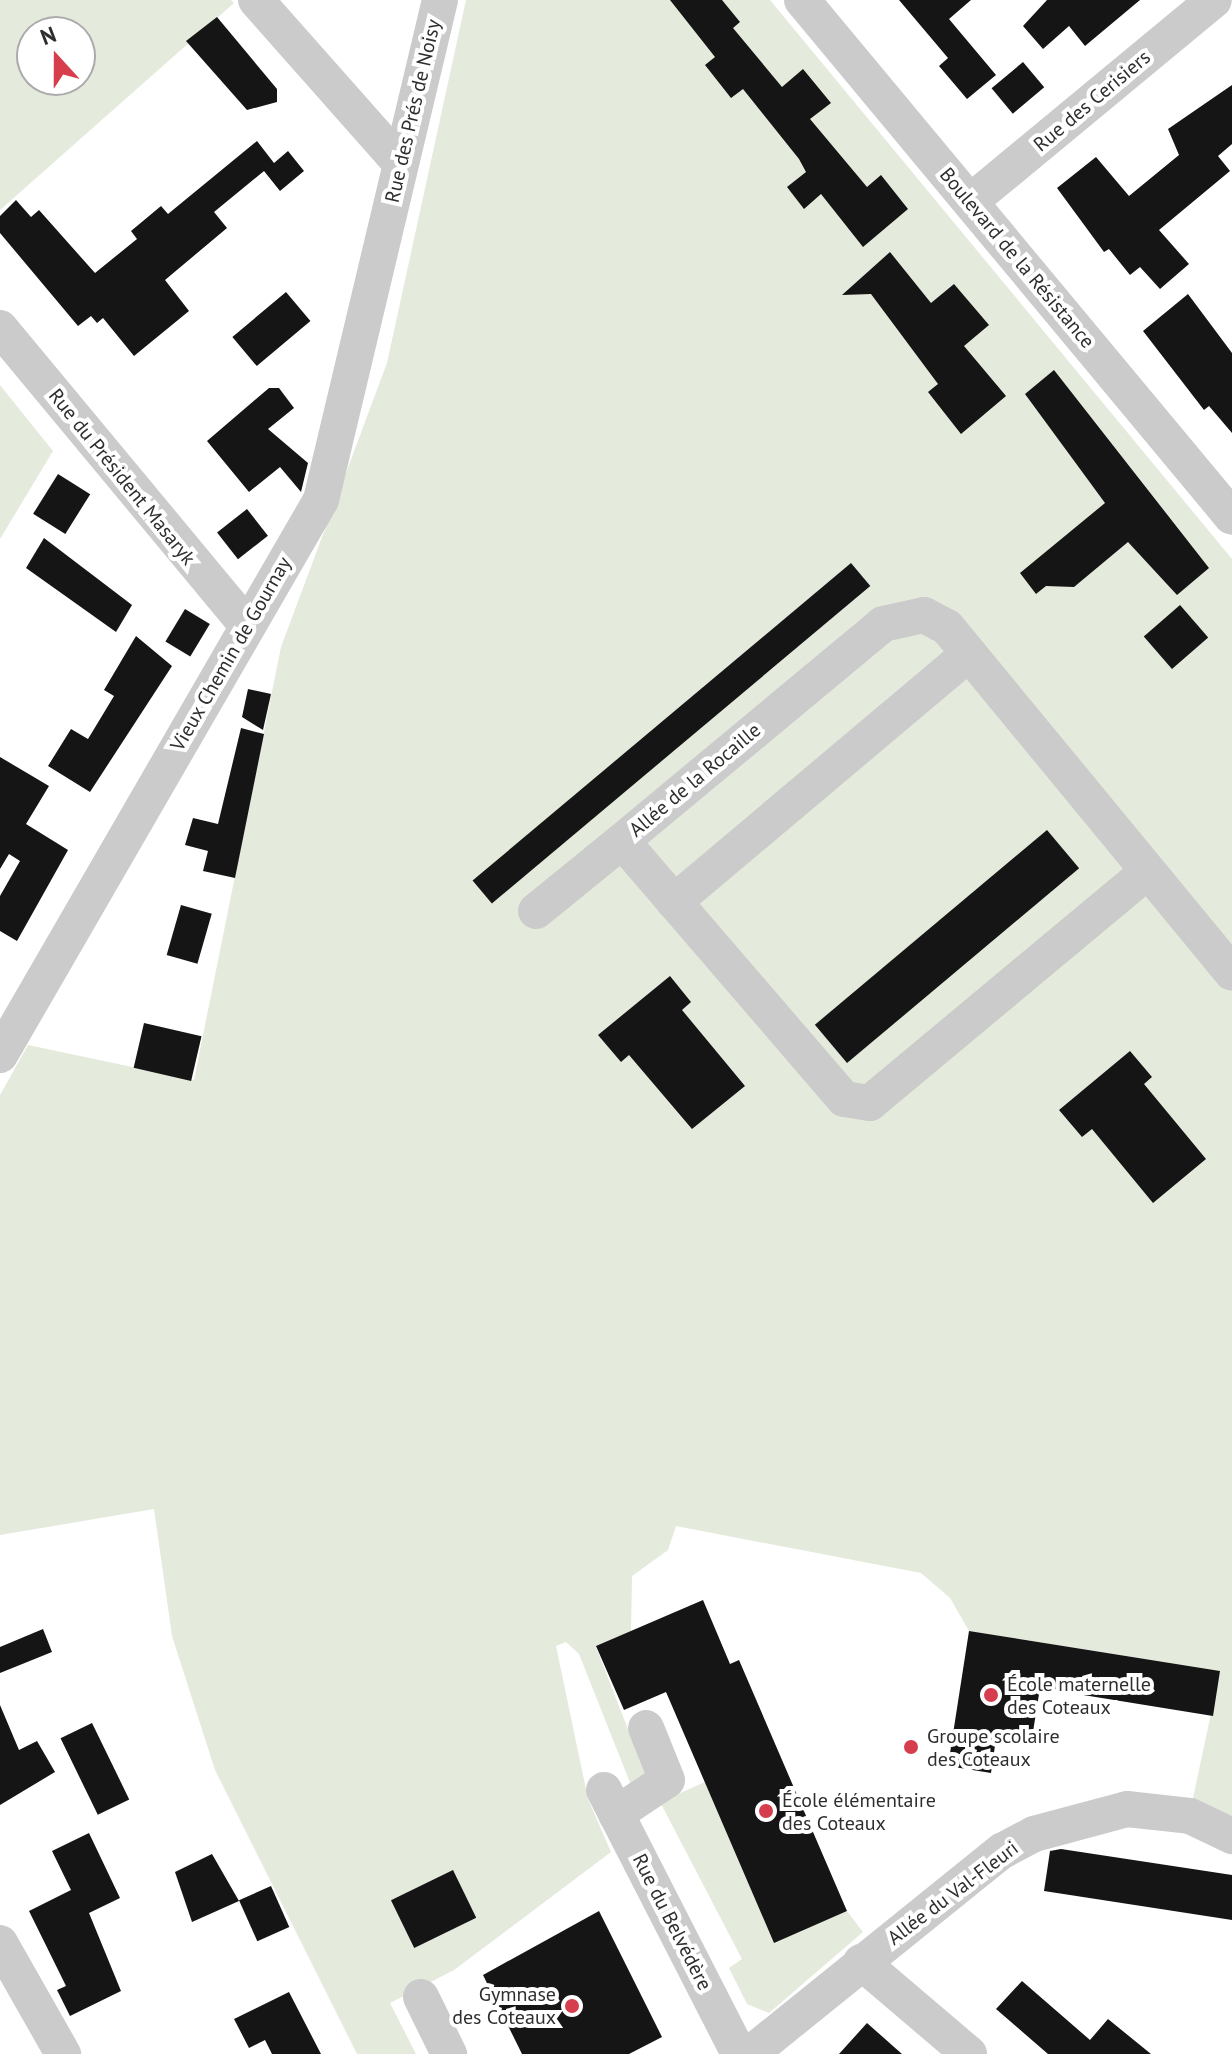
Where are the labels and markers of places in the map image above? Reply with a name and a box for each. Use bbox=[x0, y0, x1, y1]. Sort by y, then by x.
place label: École maternelle des Coteaux bbox=[1007, 1672, 1151, 1719]
marker: École maternelle des Coteaux bbox=[982, 1686, 1000, 1704]
place label: Groupe scolaire des Coteaux bbox=[927, 1724, 1060, 1771]
marker: Groupe scolaire des Coteaux bbox=[902, 1738, 920, 1756]
place label: École élémentaire des Coteaux bbox=[782, 1788, 936, 1835]
marker: École élémentaire des Coteaux bbox=[757, 1802, 775, 1820]
place label: Gymnase des Coteaux bbox=[452, 1982, 556, 2029]
marker: Gymnase des Coteaux bbox=[563, 1997, 581, 2015]

